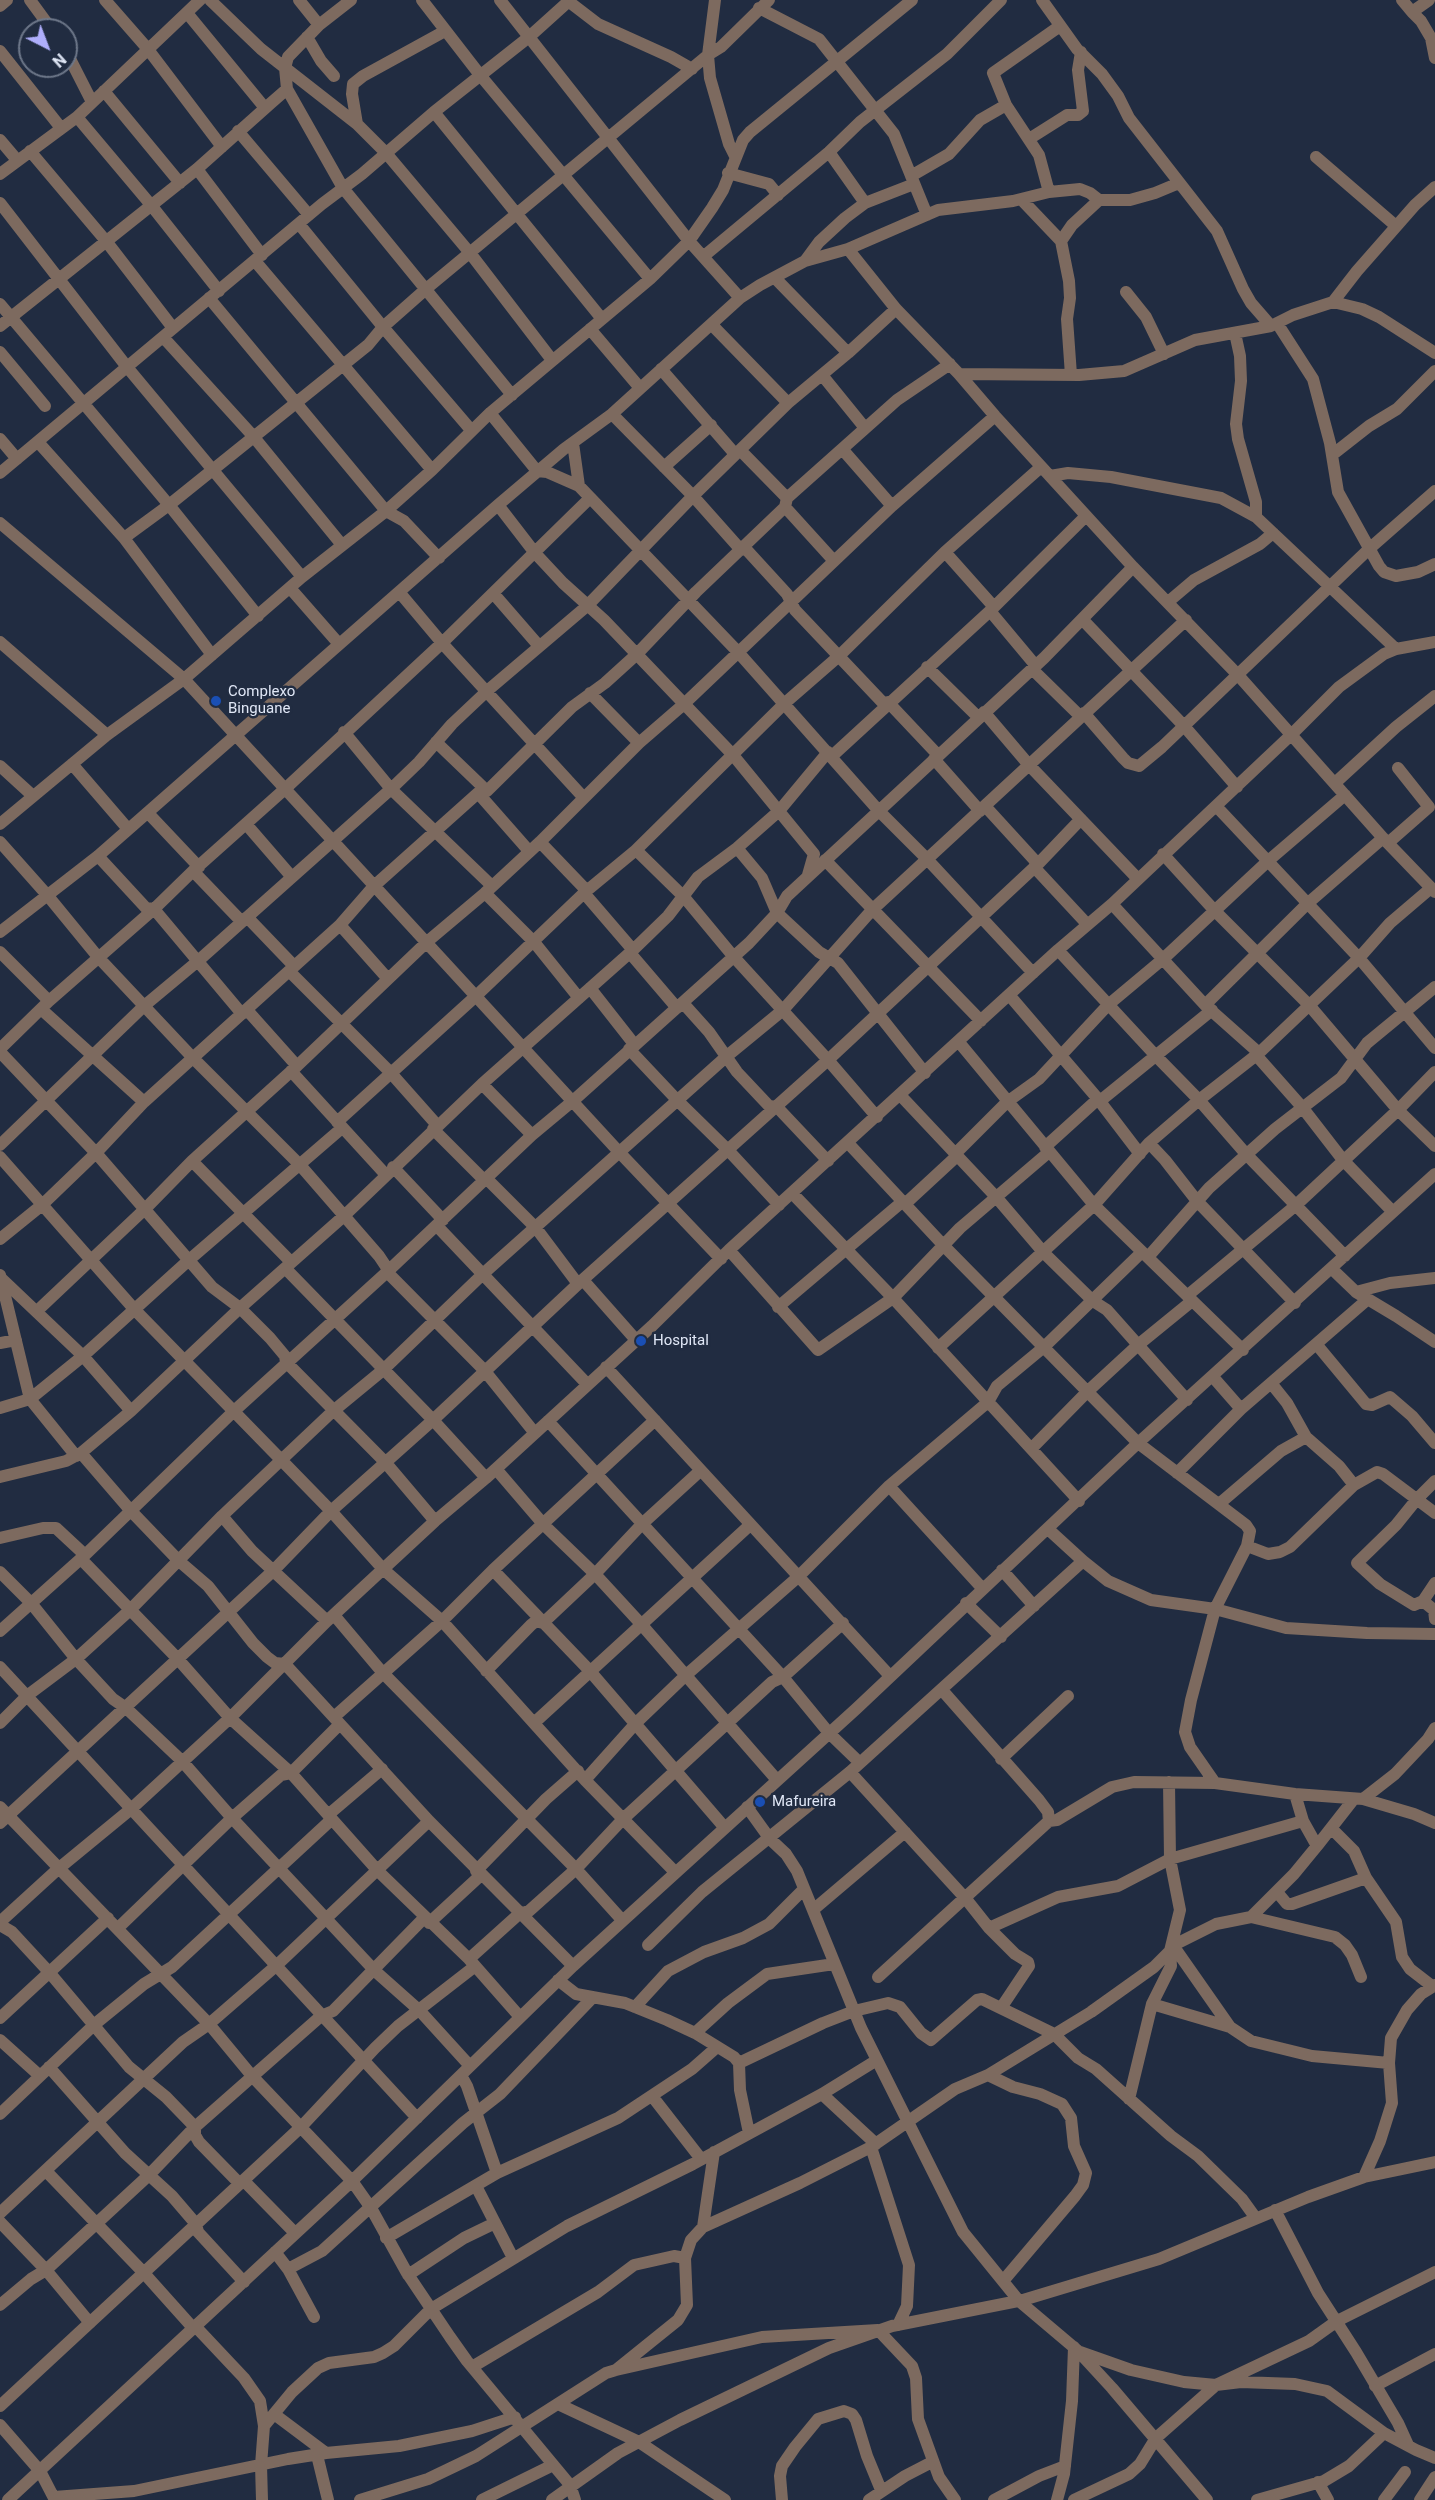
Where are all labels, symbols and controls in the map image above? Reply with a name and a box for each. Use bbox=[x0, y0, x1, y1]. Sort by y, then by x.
north arrow bbox=[18, 18, 78, 78]
text: N bbox=[48, 49, 70, 71]
place label: Complexo Binguane bbox=[228, 683, 295, 718]
marker: Complexo Binguane bbox=[209, 694, 223, 708]
place label: Hospital bbox=[653, 1332, 709, 1350]
marker: Hospital bbox=[634, 1334, 648, 1348]
place label: Mafureira bbox=[772, 1793, 836, 1811]
marker: Mafureira bbox=[753, 1795, 767, 1809]

